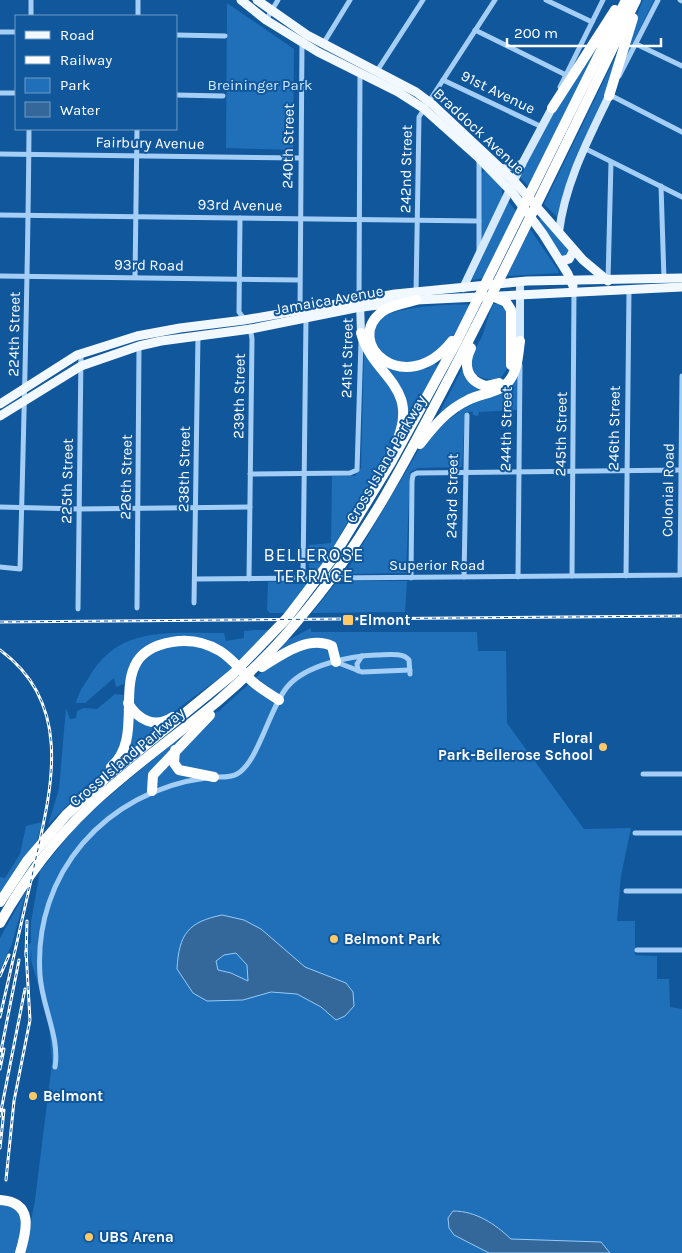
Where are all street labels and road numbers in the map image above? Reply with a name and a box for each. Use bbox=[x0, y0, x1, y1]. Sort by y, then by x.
street label: 91st Avenue bbox=[458, 66, 538, 118]
street label: Braddock Avenue bbox=[430, 84, 528, 178]
street label: 240th Street bbox=[278, 103, 298, 189]
street label: 242nd Street bbox=[396, 124, 416, 213]
street label: Fairbury Avenue bbox=[95, 133, 205, 153]
street label: 93rd Avenue bbox=[197, 195, 283, 215]
street label: 93rd Road bbox=[114, 255, 184, 275]
street label: Jamaica Avenue bbox=[273, 282, 385, 318]
street label: 224th Street bbox=[4, 291, 24, 377]
street label: 241st Street bbox=[337, 317, 357, 398]
street label: 239th Street bbox=[229, 353, 249, 439]
street label: 246th Street bbox=[604, 385, 624, 471]
street label: 244th Street bbox=[496, 386, 516, 472]
street label: 245th Street bbox=[551, 391, 571, 477]
street label: Cross Island Parkway bbox=[342, 392, 430, 526]
street label: 238th Street bbox=[174, 425, 194, 512]
street label: 226th Street bbox=[116, 434, 136, 520]
street label: 225th Street bbox=[57, 438, 77, 524]
street label: Colonial Road bbox=[658, 443, 678, 537]
street label: 243rd Street bbox=[442, 453, 462, 539]
street label: Superior Road bbox=[389, 556, 485, 574]
street label: Cross Island Parkway bbox=[66, 704, 188, 810]

